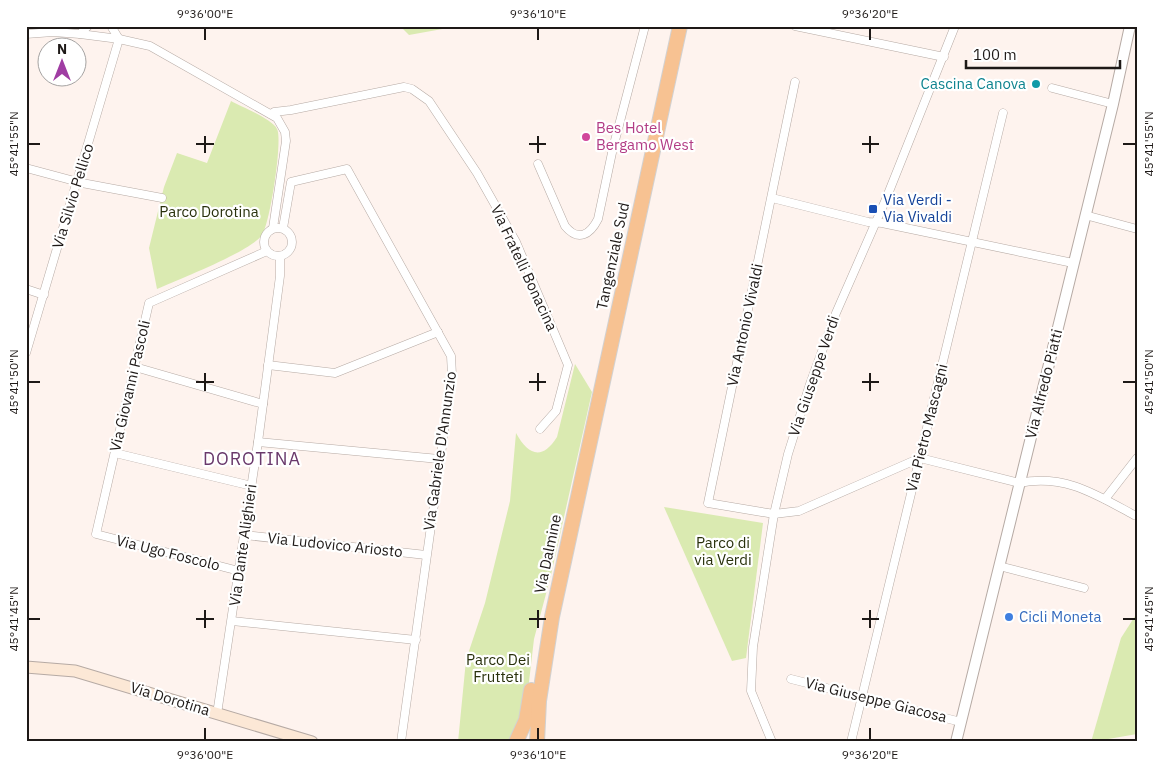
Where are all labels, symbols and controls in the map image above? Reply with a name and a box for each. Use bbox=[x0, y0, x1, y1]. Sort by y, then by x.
text: 9°36'00"E bbox=[177, 6, 233, 21]
text: 9°36'10"E bbox=[510, 6, 566, 21]
text: 9°36'20"E bbox=[842, 6, 898, 21]
north arrow bbox=[38, 38, 88, 88]
scale bar bbox=[966, 38, 1119, 70]
text: N bbox=[57, 40, 67, 58]
text: 100 m bbox=[973, 45, 1017, 64]
place label: Cascina Canova bbox=[921, 74, 1026, 93]
marker: Cascina Canova bbox=[1030, 78, 1042, 90]
text: 45°41'55"N bbox=[6, 111, 21, 177]
text: 45°41'55"N bbox=[1141, 111, 1156, 177]
place label: Bes Hotel Bergamo West bbox=[596, 118, 694, 154]
marker: Bes Hotel Bergamo West bbox=[580, 131, 592, 143]
street label: Via Silvio Pellico bbox=[48, 141, 97, 251]
place label: Via Verdi - Via Vivaldi bbox=[883, 190, 952, 226]
street label: Tangenziale Sud bbox=[592, 201, 633, 311]
park label: Parco Dorotina bbox=[159, 202, 259, 221]
street label: Via Fratelli Bonacina bbox=[487, 202, 562, 334]
marker: Via Verdi - Via Vivaldi bbox=[867, 203, 879, 215]
street label: Via Antonio Vivaldi bbox=[722, 262, 767, 388]
street label: Via Giuseppe Verdi bbox=[784, 313, 843, 439]
street label: Via Giovanni Pascoli bbox=[105, 318, 154, 454]
street label: Via Alfredo Piatti bbox=[1021, 327, 1066, 441]
text: 45°41'50"N bbox=[6, 349, 21, 415]
text: 45°41'50"N bbox=[1141, 349, 1156, 415]
street label: Via Pietro Mascagni bbox=[901, 362, 952, 494]
street label: Via Gabriele D'Annunzio bbox=[419, 370, 460, 532]
district label: DOROTINA bbox=[203, 447, 301, 470]
street label: Via Dante Alighieri bbox=[225, 483, 260, 607]
street label: Via Dalmine bbox=[530, 513, 565, 595]
street label: Via Ludovico Ariosto bbox=[266, 528, 404, 561]
street label: Via Ugo Foscolo bbox=[114, 530, 222, 575]
park label: Parco di via Verdi bbox=[694, 533, 752, 569]
text: 45°41'45"N bbox=[6, 586, 21, 652]
text: 45°41'45"N bbox=[1141, 586, 1156, 652]
place label: Cicli Moneta bbox=[1019, 607, 1102, 626]
marker: Cicli Moneta bbox=[1003, 611, 1015, 623]
park label: Parco Dei Frutteti bbox=[466, 650, 530, 686]
street label: Via Giuseppe Giacosa bbox=[803, 673, 949, 726]
street label: Via Dorotina bbox=[128, 677, 212, 720]
text: 9°36'00"E bbox=[177, 747, 233, 762]
text: 9°36'10"E bbox=[510, 747, 566, 762]
text: 9°36'20"E bbox=[842, 747, 898, 762]

